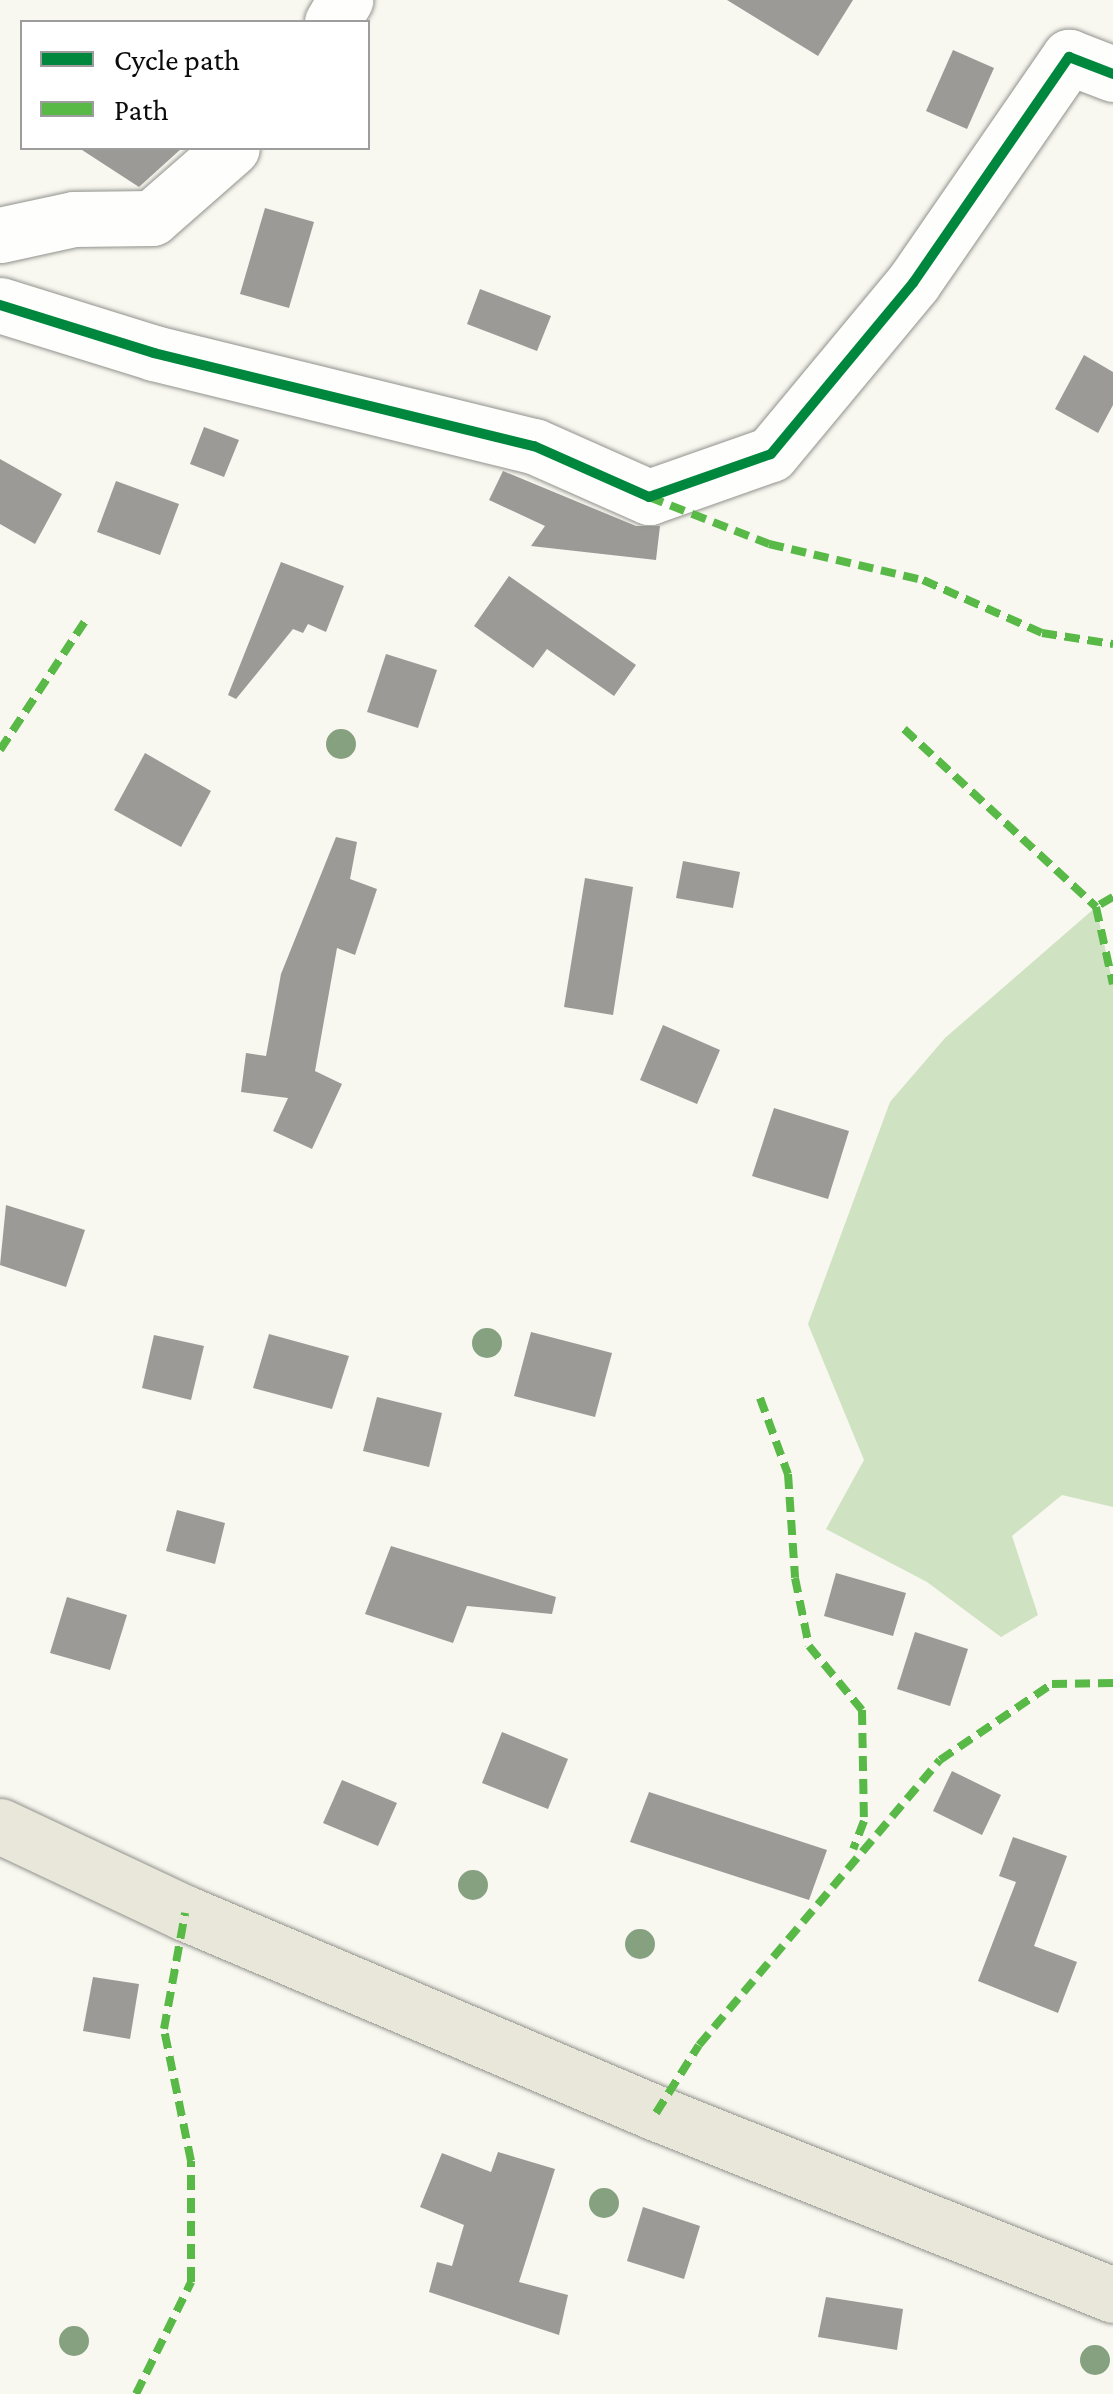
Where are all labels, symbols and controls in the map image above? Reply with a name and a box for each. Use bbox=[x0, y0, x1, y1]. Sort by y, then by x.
legend bbox=[20, 20, 370, 150]
text: Cycle path bbox=[114, 43, 240, 76]
text: Path bbox=[114, 93, 169, 126]

